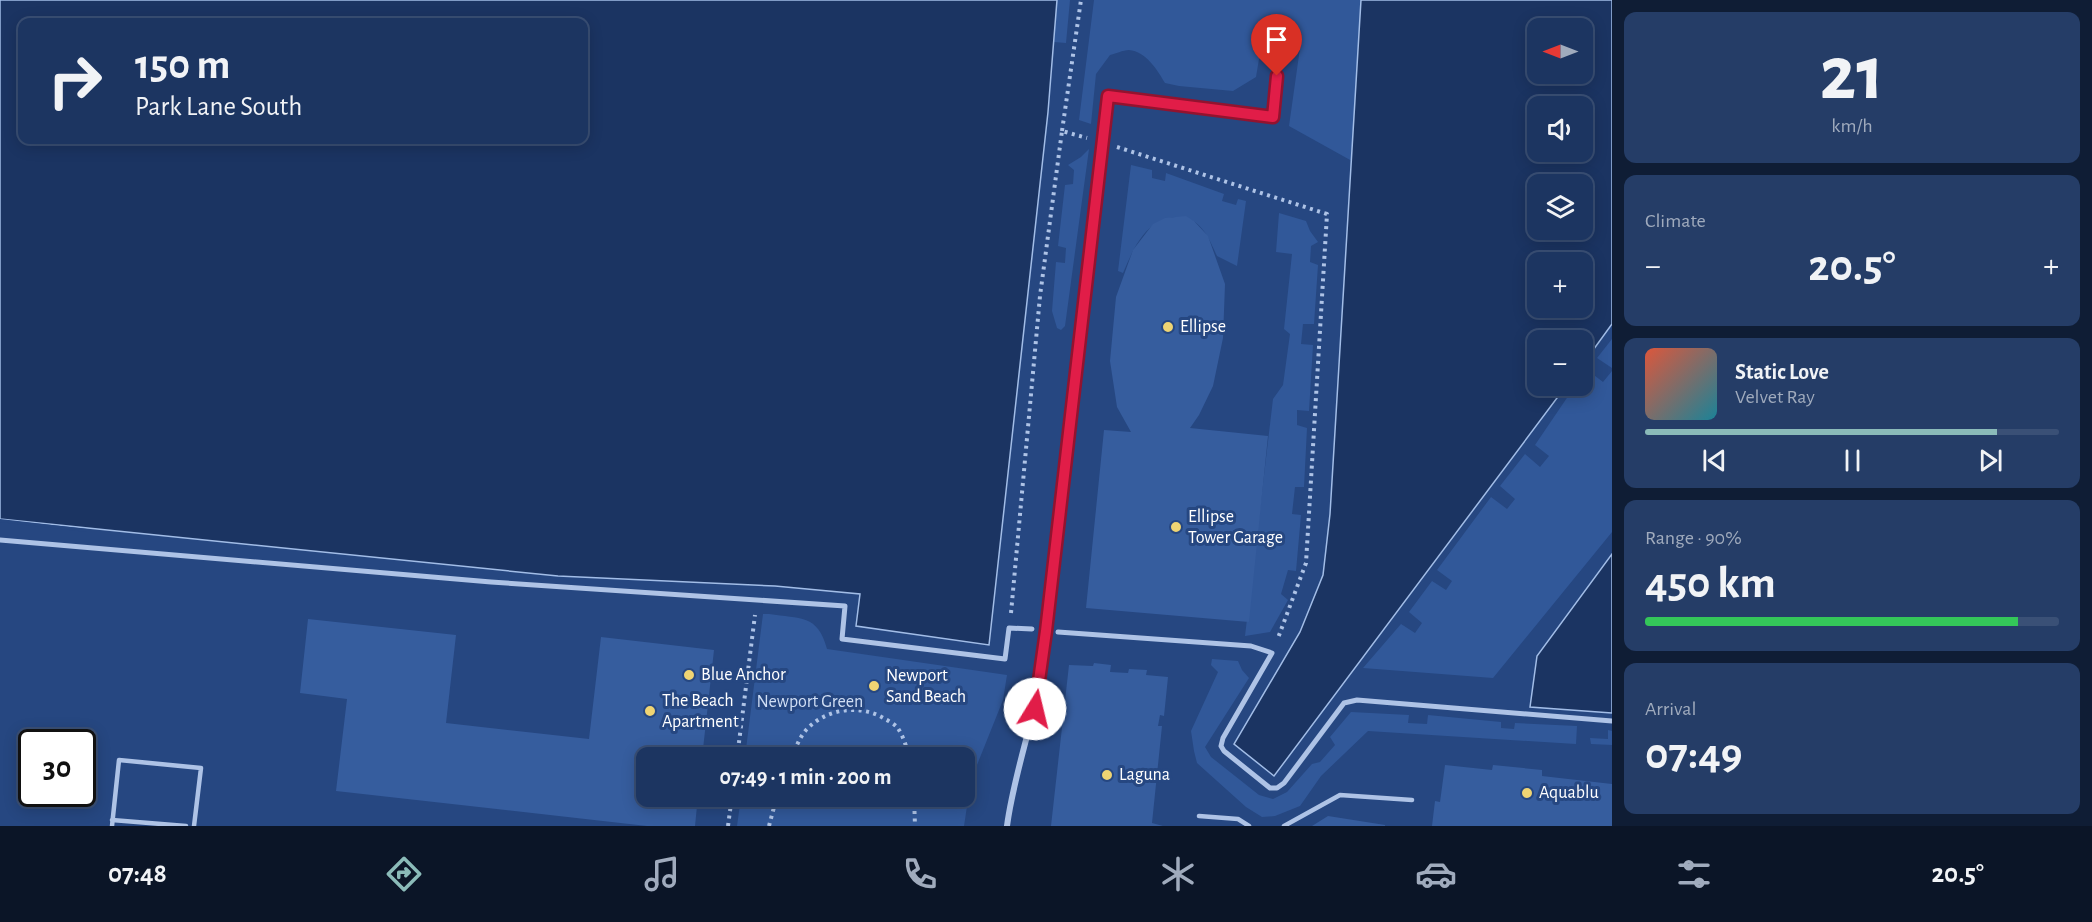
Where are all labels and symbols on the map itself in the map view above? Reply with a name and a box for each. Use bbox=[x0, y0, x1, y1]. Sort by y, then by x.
pin bbox=[1251, 14, 1302, 76]
north arrow bbox=[1527, 18, 1593, 84]
place label: Ellipse bbox=[1180, 318, 1226, 336]
marker: Ellipse bbox=[1161, 320, 1175, 334]
place label: Ellipse Tower Garage bbox=[1188, 508, 1283, 547]
marker: Ellipse Tower Garage bbox=[1169, 520, 1183, 534]
place label: Blue Anchor bbox=[701, 666, 786, 684]
place label: Newport Sand Beach bbox=[886, 667, 966, 706]
marker: Blue Anchor bbox=[682, 668, 696, 682]
position arrow bbox=[1003, 677, 1067, 741]
marker: Newport Sand Beach bbox=[867, 679, 881, 693]
place label: The Beach Apartment bbox=[662, 692, 739, 731]
park label: Newport Green bbox=[757, 693, 863, 711]
marker: The Beach Apartment bbox=[643, 704, 657, 718]
speed limit sign: 30 bbox=[18, 729, 96, 807]
place label: Laguna bbox=[1119, 766, 1170, 784]
marker: Laguna bbox=[1100, 768, 1114, 782]
place label: Aquablu bbox=[1539, 784, 1599, 802]
marker: Aquablu bbox=[1520, 786, 1534, 800]

